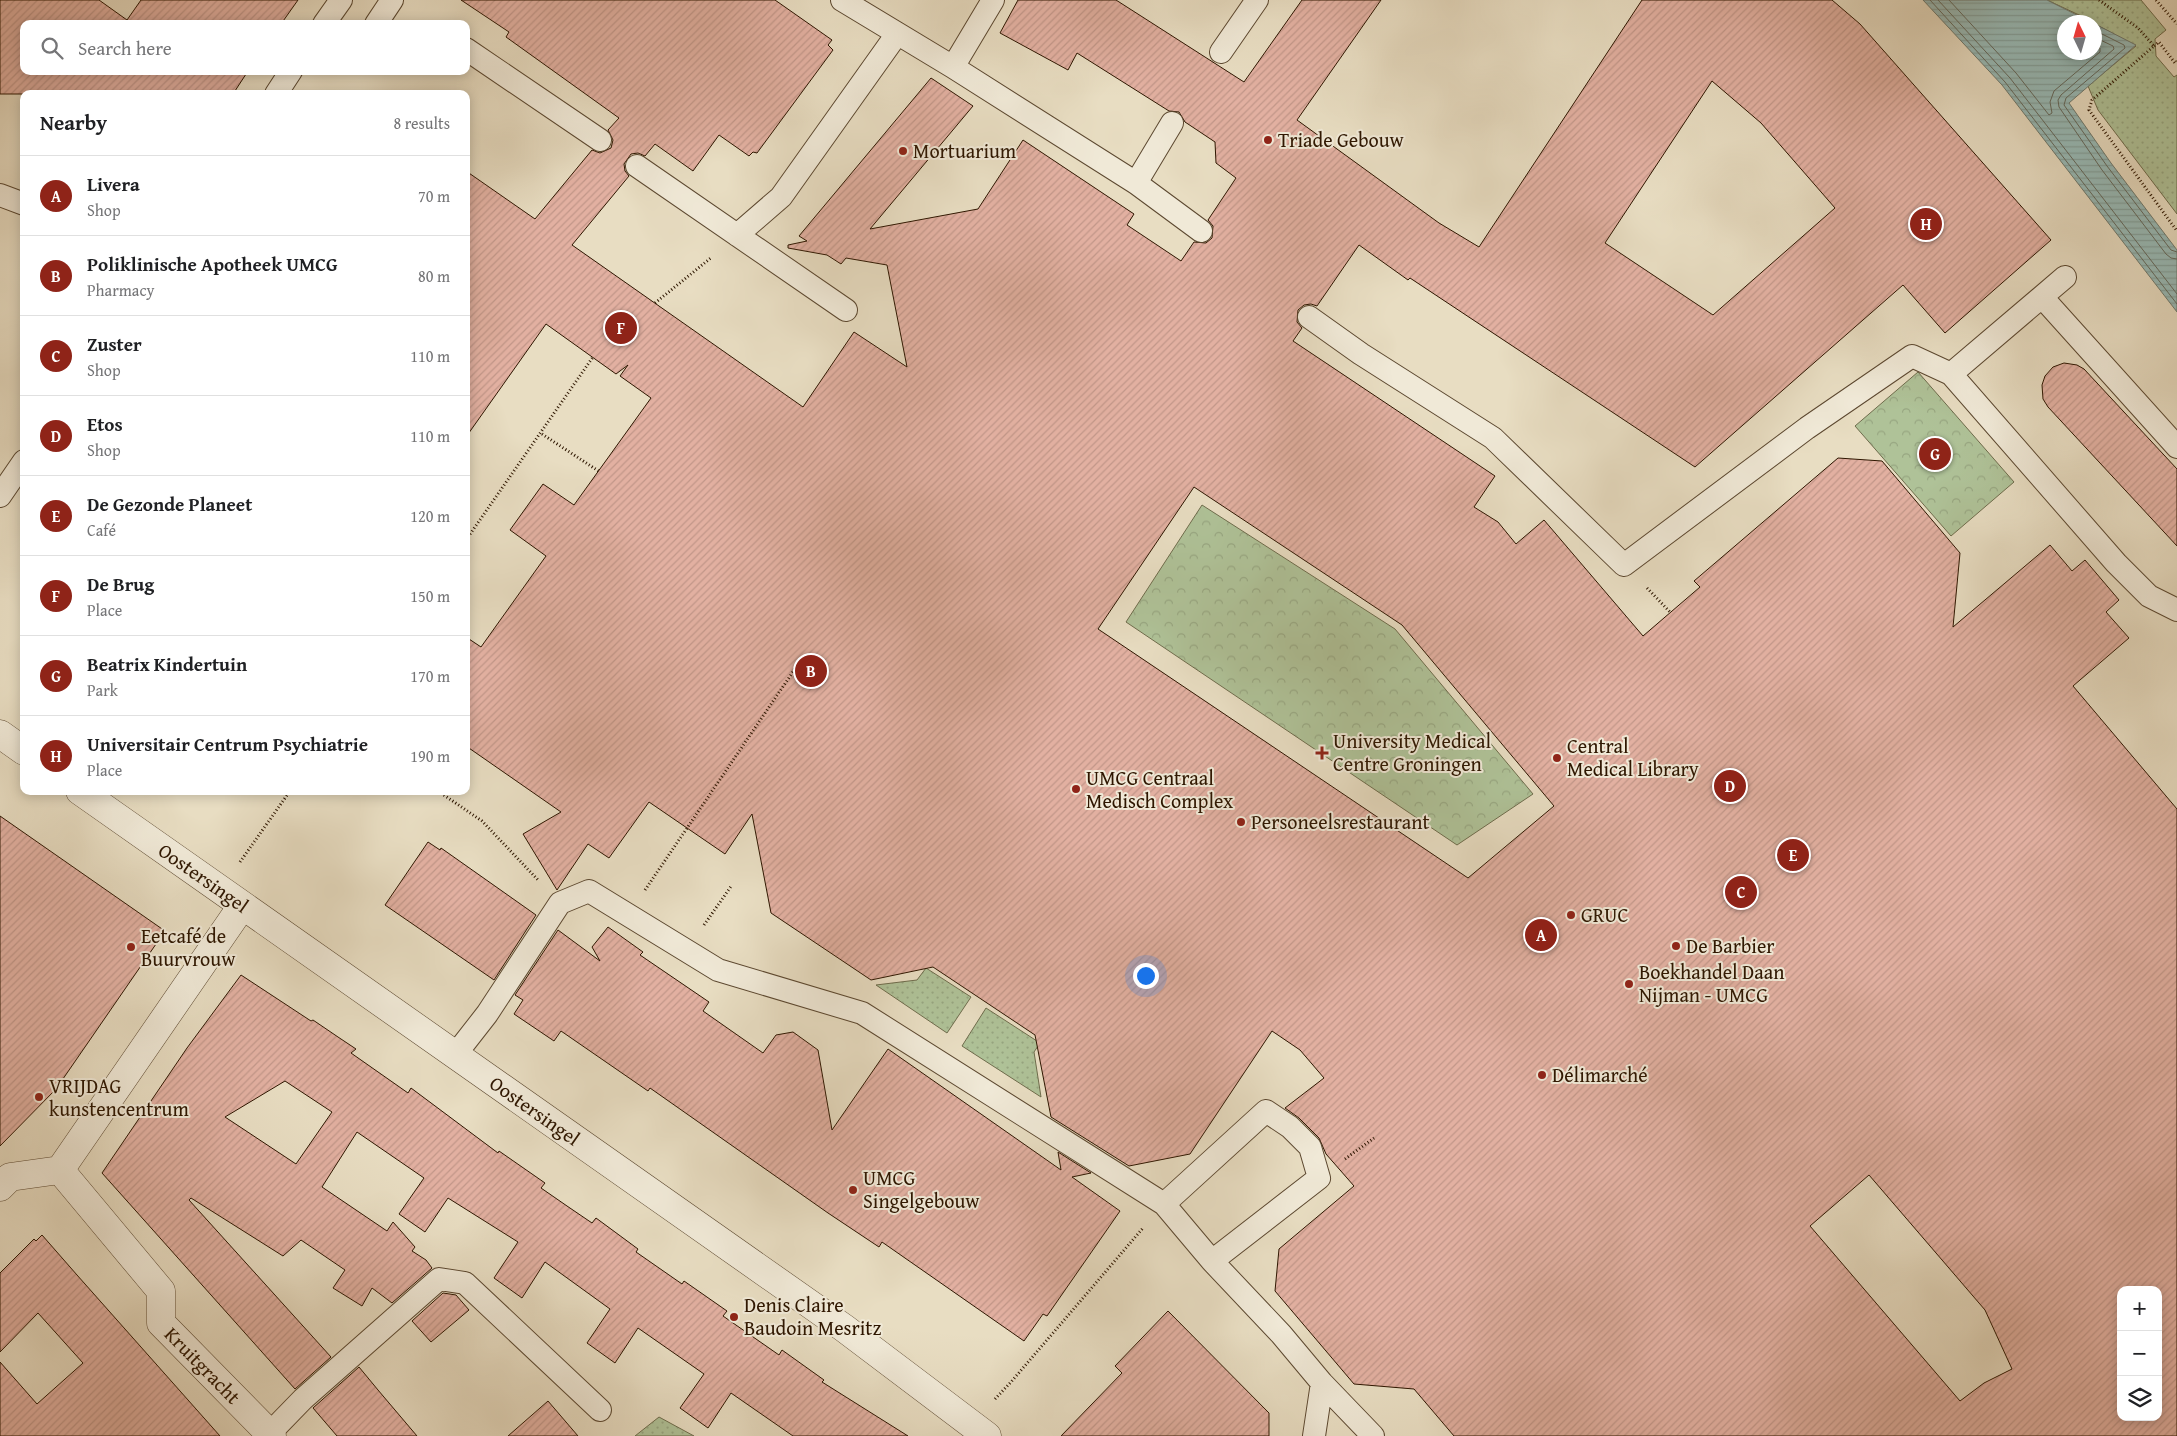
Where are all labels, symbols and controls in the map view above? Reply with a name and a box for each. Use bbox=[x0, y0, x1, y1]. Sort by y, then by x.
north arrow bbox=[2057, 15, 2102, 60]
search box bbox=[20, 20, 470, 75]
icon: search bbox=[38, 34, 66, 62]
text: Search here bbox=[78, 34, 172, 62]
text: Nearby bbox=[40, 107, 107, 138]
text: 8 results bbox=[393, 111, 450, 135]
place label: Triade Gebouw bbox=[1278, 125, 1405, 154]
marker: Triade Gebouw bbox=[1262, 134, 1274, 146]
place label: Mortuarium bbox=[913, 136, 1017, 165]
marker: Mortuarium bbox=[897, 145, 909, 157]
text: Livera bbox=[87, 170, 140, 198]
text: A bbox=[51, 184, 61, 208]
text: 70 m bbox=[418, 184, 450, 208]
text: Shop bbox=[87, 198, 121, 222]
pin: H bbox=[1910, 205, 1942, 243]
text: Poliklinische Apotheek UMCG bbox=[87, 250, 338, 278]
text: B bbox=[51, 264, 61, 288]
text: 80 m bbox=[418, 264, 450, 288]
text: Pharmacy bbox=[87, 278, 154, 302]
pin: F bbox=[605, 309, 637, 347]
text: Zuster bbox=[87, 330, 142, 358]
text: C bbox=[51, 344, 61, 368]
text: 110 m bbox=[410, 344, 450, 368]
text: Shop bbox=[87, 358, 121, 382]
text: Etos bbox=[87, 410, 123, 438]
text: D bbox=[51, 424, 61, 448]
text: 110 m bbox=[410, 424, 450, 448]
pin: G bbox=[1919, 435, 1951, 473]
text: Shop bbox=[87, 438, 121, 462]
text: De Gezonde Planeet bbox=[87, 490, 252, 518]
text: E bbox=[52, 504, 60, 528]
text: 120 m bbox=[410, 504, 450, 528]
text: Café bbox=[87, 518, 116, 542]
text: De Brug bbox=[87, 570, 154, 598]
text: F bbox=[52, 584, 60, 608]
text: 150 m bbox=[410, 584, 450, 608]
text: Place bbox=[87, 598, 122, 622]
text: Beatrix Kindertuin bbox=[87, 650, 247, 678]
pin: B bbox=[795, 652, 827, 690]
text: G bbox=[51, 664, 61, 688]
text: 170 m bbox=[410, 664, 450, 688]
text: Park bbox=[87, 678, 118, 702]
place label: University Medical Centre Groningen bbox=[1333, 726, 1492, 778]
text: Universitair Centrum Psychiatrie bbox=[87, 730, 368, 758]
place label: Central Medical Library bbox=[1567, 731, 1699, 783]
text: H bbox=[50, 744, 62, 768]
text: 190 m bbox=[410, 744, 450, 768]
marker: University Medical Centre Groningen bbox=[1315, 746, 1329, 760]
marker: Central Medical Library bbox=[1551, 752, 1563, 764]
text: Place bbox=[87, 758, 122, 782]
place label: UMCG Centraal Medisch Complex bbox=[1086, 763, 1234, 815]
pin: D bbox=[1714, 767, 1746, 805]
marker: UMCG Centraal Medisch Complex bbox=[1070, 783, 1082, 795]
place label: Personeelsrestaurant bbox=[1251, 807, 1429, 836]
marker: Personeelsrestaurant bbox=[1235, 816, 1247, 828]
street label: Oostersingel bbox=[153, 835, 255, 920]
pin: E bbox=[1777, 836, 1809, 874]
pin: C bbox=[1725, 873, 1757, 911]
place label: GRUC bbox=[1581, 900, 1628, 929]
marker: GRUC bbox=[1565, 909, 1577, 921]
pin: A bbox=[1525, 916, 1557, 954]
place label: Eetcafé de Buurvrouw bbox=[141, 921, 236, 973]
place label: De Barbier bbox=[1686, 931, 1775, 960]
marker: De Barbier bbox=[1670, 940, 1682, 952]
marker: Eetcafé de Buurvrouw bbox=[125, 941, 137, 953]
place label: Boekhandel Daan Nijman - UMCG bbox=[1639, 957, 1784, 1009]
your location bbox=[1133, 963, 1159, 989]
marker: Boekhandel Daan Nijman - UMCG bbox=[1623, 978, 1635, 990]
place label: Délimarché bbox=[1552, 1060, 1648, 1089]
street label: Oostersingel bbox=[484, 1068, 587, 1153]
marker: Délimarché bbox=[1536, 1069, 1548, 1081]
place label: VRIJDAG kunstencentrum bbox=[49, 1071, 189, 1123]
marker: VRIJDAG kunstencentrum bbox=[33, 1091, 45, 1103]
place label: UMCG Singelgebouw bbox=[863, 1163, 980, 1215]
marker: UMCG Singelgebouw bbox=[847, 1184, 859, 1196]
map controls bbox=[2117, 1286, 2162, 1421]
button: + bbox=[2117, 1286, 2162, 1331]
place label: Denis Claire Baudoin Mesritz bbox=[744, 1290, 881, 1342]
marker: Denis Claire Baudoin Mesritz bbox=[728, 1311, 740, 1323]
street label: Kruitgracht bbox=[158, 1320, 248, 1410]
button: − bbox=[2117, 1331, 2162, 1376]
button: layers bbox=[2117, 1376, 2162, 1421]

